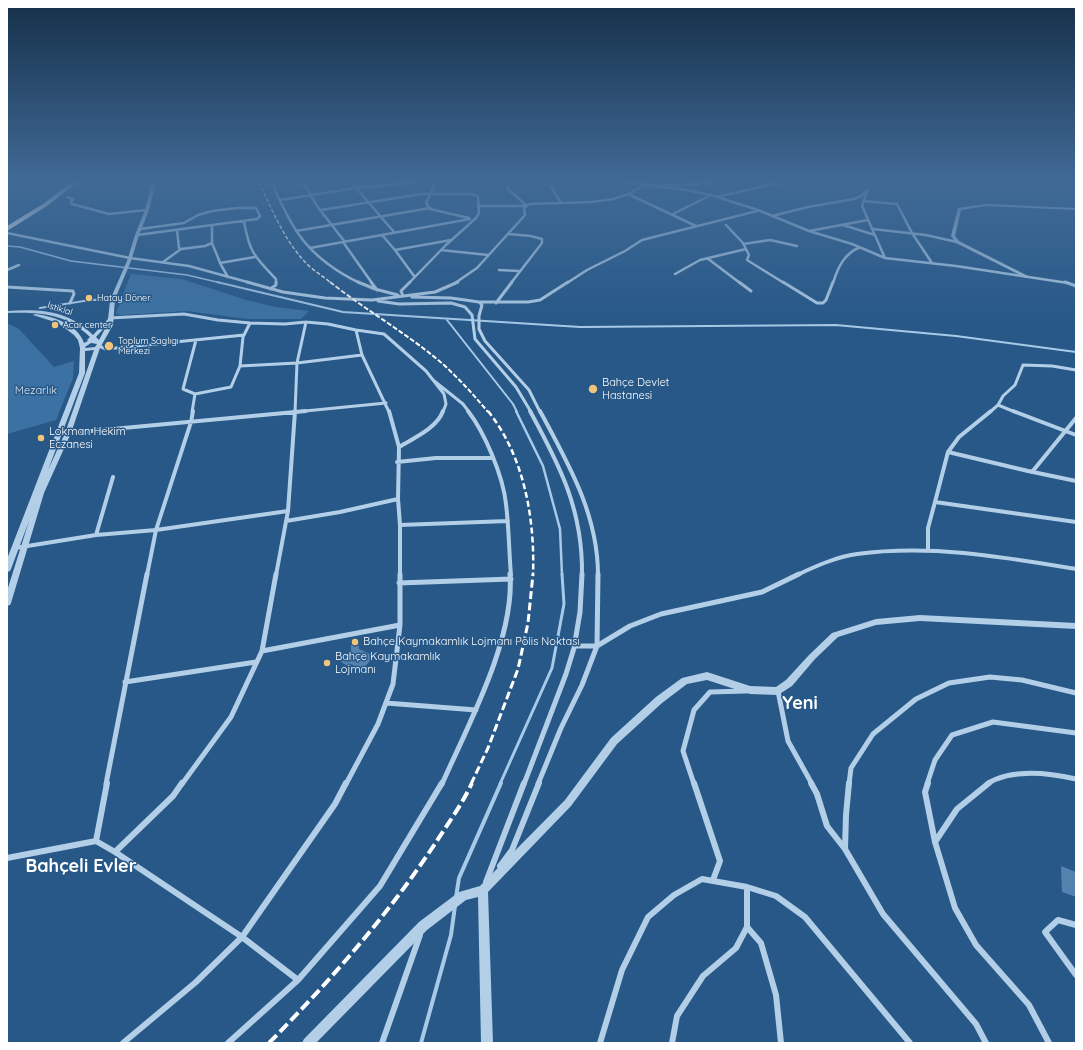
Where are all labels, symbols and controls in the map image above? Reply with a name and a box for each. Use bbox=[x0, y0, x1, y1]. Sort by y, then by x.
marker: Hatay Döner bbox=[84, 293, 94, 303]
place label: Hatay Döner bbox=[97, 293, 151, 303]
street label: İstiklal bbox=[46, 300, 74, 318]
marker: Acar center bbox=[50, 320, 60, 330]
place label: Acar center bbox=[63, 320, 111, 330]
place label: Toplum Saglıgı Merkezi bbox=[118, 336, 179, 357]
marker: Toplum Saglıgı Merkezi bbox=[103, 340, 115, 352]
place label: Bahçe Devlet Hastanesi bbox=[602, 376, 669, 402]
marker: Bahçe Devlet Hastanesi bbox=[587, 383, 599, 395]
park label: Mezarlık bbox=[15, 384, 57, 398]
place label: Lokman Hekim Eczanesi bbox=[49, 425, 126, 451]
marker: Lokman Hekim Eczanesi bbox=[36, 433, 46, 443]
place label: Bahçe Kaymakamlık Lojmanı Polis Noktası bbox=[363, 635, 580, 649]
marker: Bahçe Kaymakamlık Lojmanı Polis Noktası bbox=[350, 637, 360, 647]
place label: Bahçe Kaymakamlık Lojmanı bbox=[335, 650, 440, 676]
marker: Bahçe Kaymakamlık Lojmanı bbox=[322, 658, 332, 668]
district label: Yeni bbox=[782, 693, 818, 715]
district label: Bahçeli Evler bbox=[25, 856, 137, 878]

